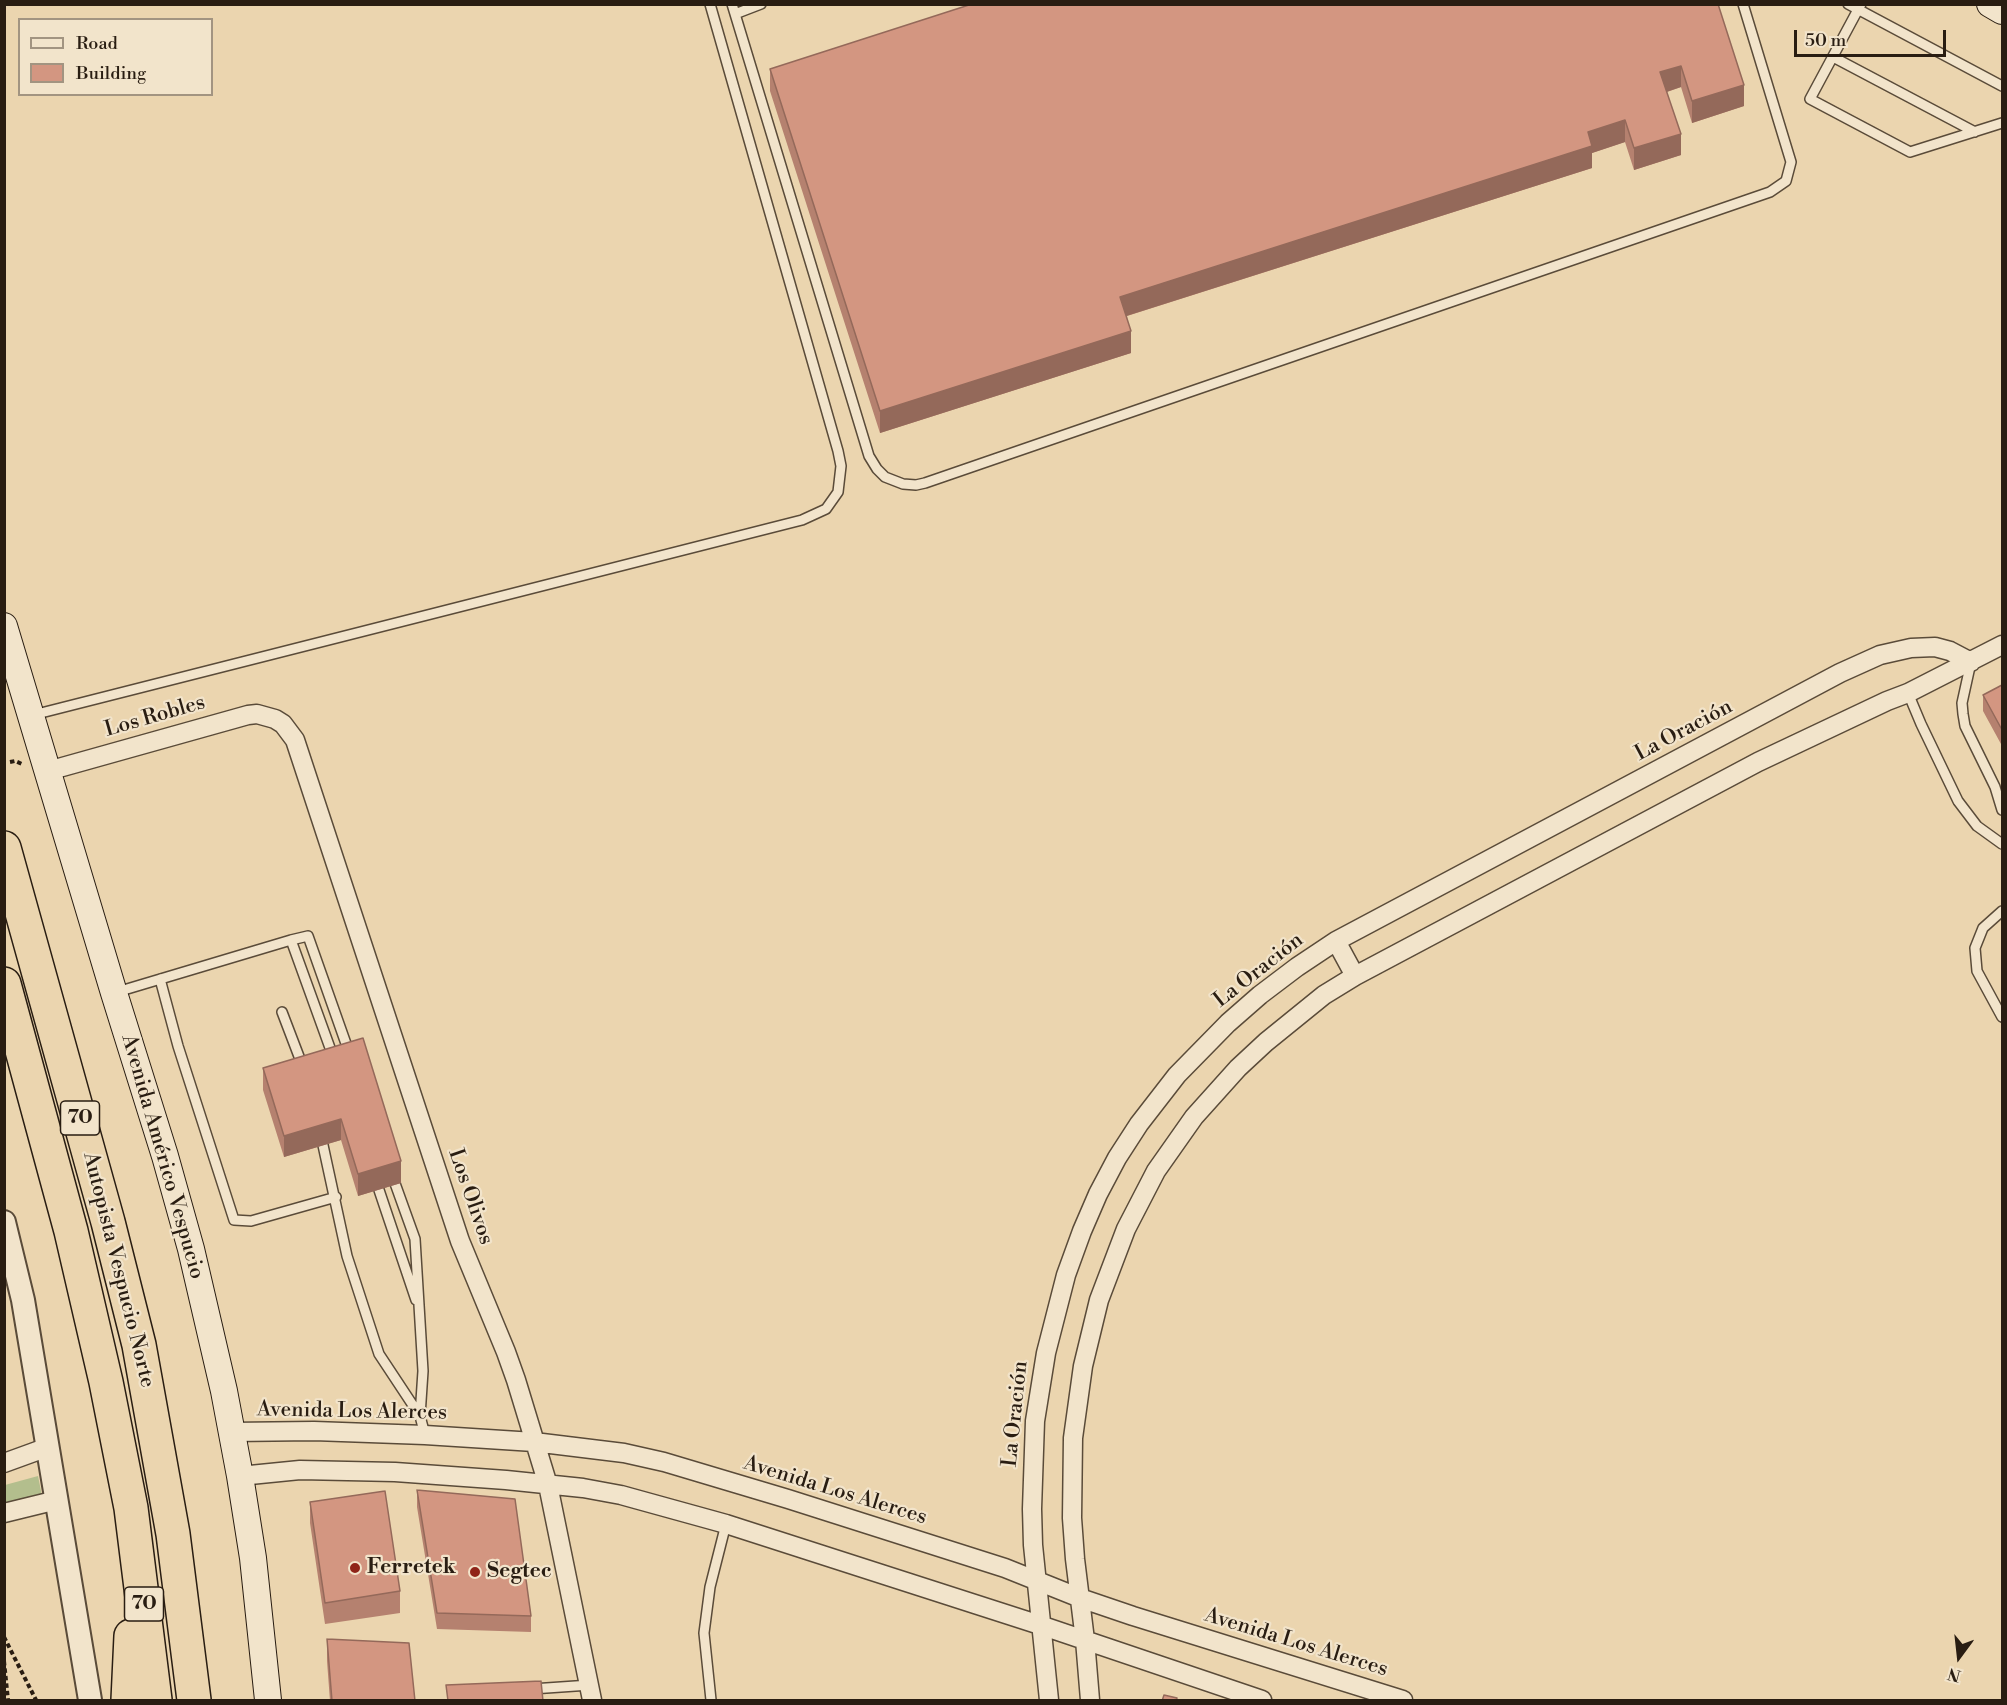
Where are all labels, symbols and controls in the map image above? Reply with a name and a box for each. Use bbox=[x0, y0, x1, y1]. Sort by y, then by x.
legend bbox=[18, 18, 213, 96]
scale bar bbox=[1797, 18, 1948, 56]
text: 50 m bbox=[1805, 29, 1846, 52]
text: Road bbox=[76, 32, 118, 55]
text: Building bbox=[76, 62, 146, 85]
street label: Los Robles bbox=[102, 691, 208, 743]
street label: La Oración bbox=[1631, 695, 1737, 767]
street label: La Oración bbox=[1209, 928, 1309, 1014]
street label: Avenida Américo Vespucio bbox=[115, 1032, 209, 1282]
road number: 70 bbox=[60, 1101, 100, 1135]
street label: Los Olivos bbox=[442, 1146, 498, 1248]
street label: Autopista Vespucio Norte bbox=[77, 1150, 159, 1390]
street label: La Oración bbox=[998, 1360, 1034, 1468]
street label: Avenida Los Alerces bbox=[257, 1398, 447, 1426]
street label: Avenida Los Alerces bbox=[740, 1451, 930, 1531]
place label: Ferretek bbox=[367, 1555, 456, 1581]
place label: Segtec bbox=[487, 1559, 552, 1585]
marker: Ferretek bbox=[348, 1561, 362, 1575]
marker: Segtec bbox=[468, 1565, 482, 1579]
road number: 70 bbox=[124, 1587, 164, 1621]
street label: Avenida Los Alerces bbox=[1201, 1603, 1391, 1683]
north arrow bbox=[1929, 1627, 1989, 1687]
text: N bbox=[1946, 1663, 1963, 1686]

